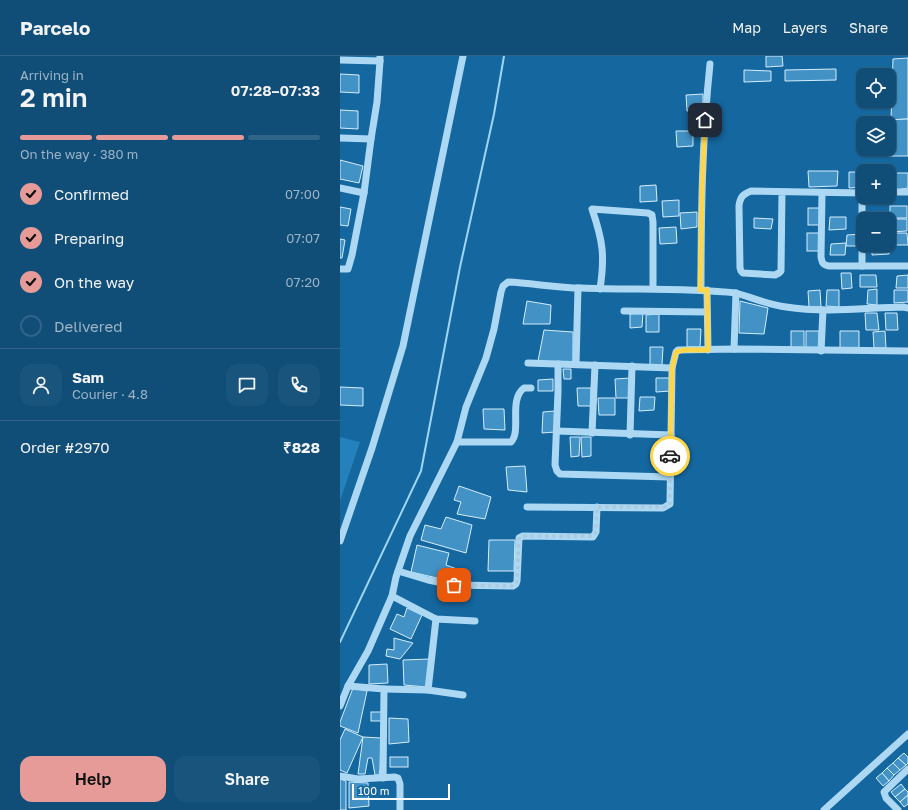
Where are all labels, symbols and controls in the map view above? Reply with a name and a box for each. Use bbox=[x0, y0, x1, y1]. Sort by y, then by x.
text: Parcelo bbox=[20, 16, 90, 39]
text: Map bbox=[732, 19, 761, 36]
text: Layers bbox=[783, 19, 827, 36]
text: Share bbox=[849, 19, 888, 36]
text: Arriving in bbox=[20, 67, 84, 83]
map controls bbox=[856, 68, 896, 252]
button: locate bbox=[856, 68, 896, 108]
text: 07:28–07:33 bbox=[231, 81, 320, 99]
text: 2 min bbox=[20, 82, 88, 113]
pin bbox=[688, 103, 722, 137]
icon: home bbox=[694, 109, 716, 131]
button: layers bbox=[856, 116, 896, 156]
text: On the way · 380 m bbox=[20, 146, 138, 162]
button: + bbox=[856, 164, 896, 204]
icon: check bbox=[20, 183, 42, 205]
text: Confirmed bbox=[54, 185, 129, 203]
text: 07:00 bbox=[285, 186, 320, 202]
button: − bbox=[856, 212, 896, 252]
icon: check bbox=[20, 227, 42, 249]
text: Preparing bbox=[54, 229, 124, 247]
text: 07:07 bbox=[286, 230, 320, 246]
icon: check bbox=[20, 271, 42, 293]
text: On the way bbox=[54, 273, 134, 291]
text: 07:20 bbox=[286, 274, 320, 290]
text: Delivered bbox=[54, 317, 122, 335]
button: person bbox=[20, 364, 62, 406]
button: chat bbox=[226, 364, 268, 406]
button: phone bbox=[278, 364, 320, 406]
text: Sam bbox=[72, 368, 104, 386]
text: Courier · 4.8 bbox=[72, 386, 148, 402]
courier bbox=[650, 436, 690, 476]
text: Order #2970 bbox=[20, 438, 110, 456]
text: ₹828 bbox=[283, 438, 320, 456]
icon: car bbox=[659, 445, 681, 467]
pin bbox=[437, 568, 471, 602]
icon: bag bbox=[443, 574, 465, 596]
button: Help bbox=[20, 756, 166, 802]
button: Share bbox=[174, 756, 320, 802]
scale bar bbox=[352, 782, 450, 801]
text: 100 m bbox=[358, 784, 389, 797]

